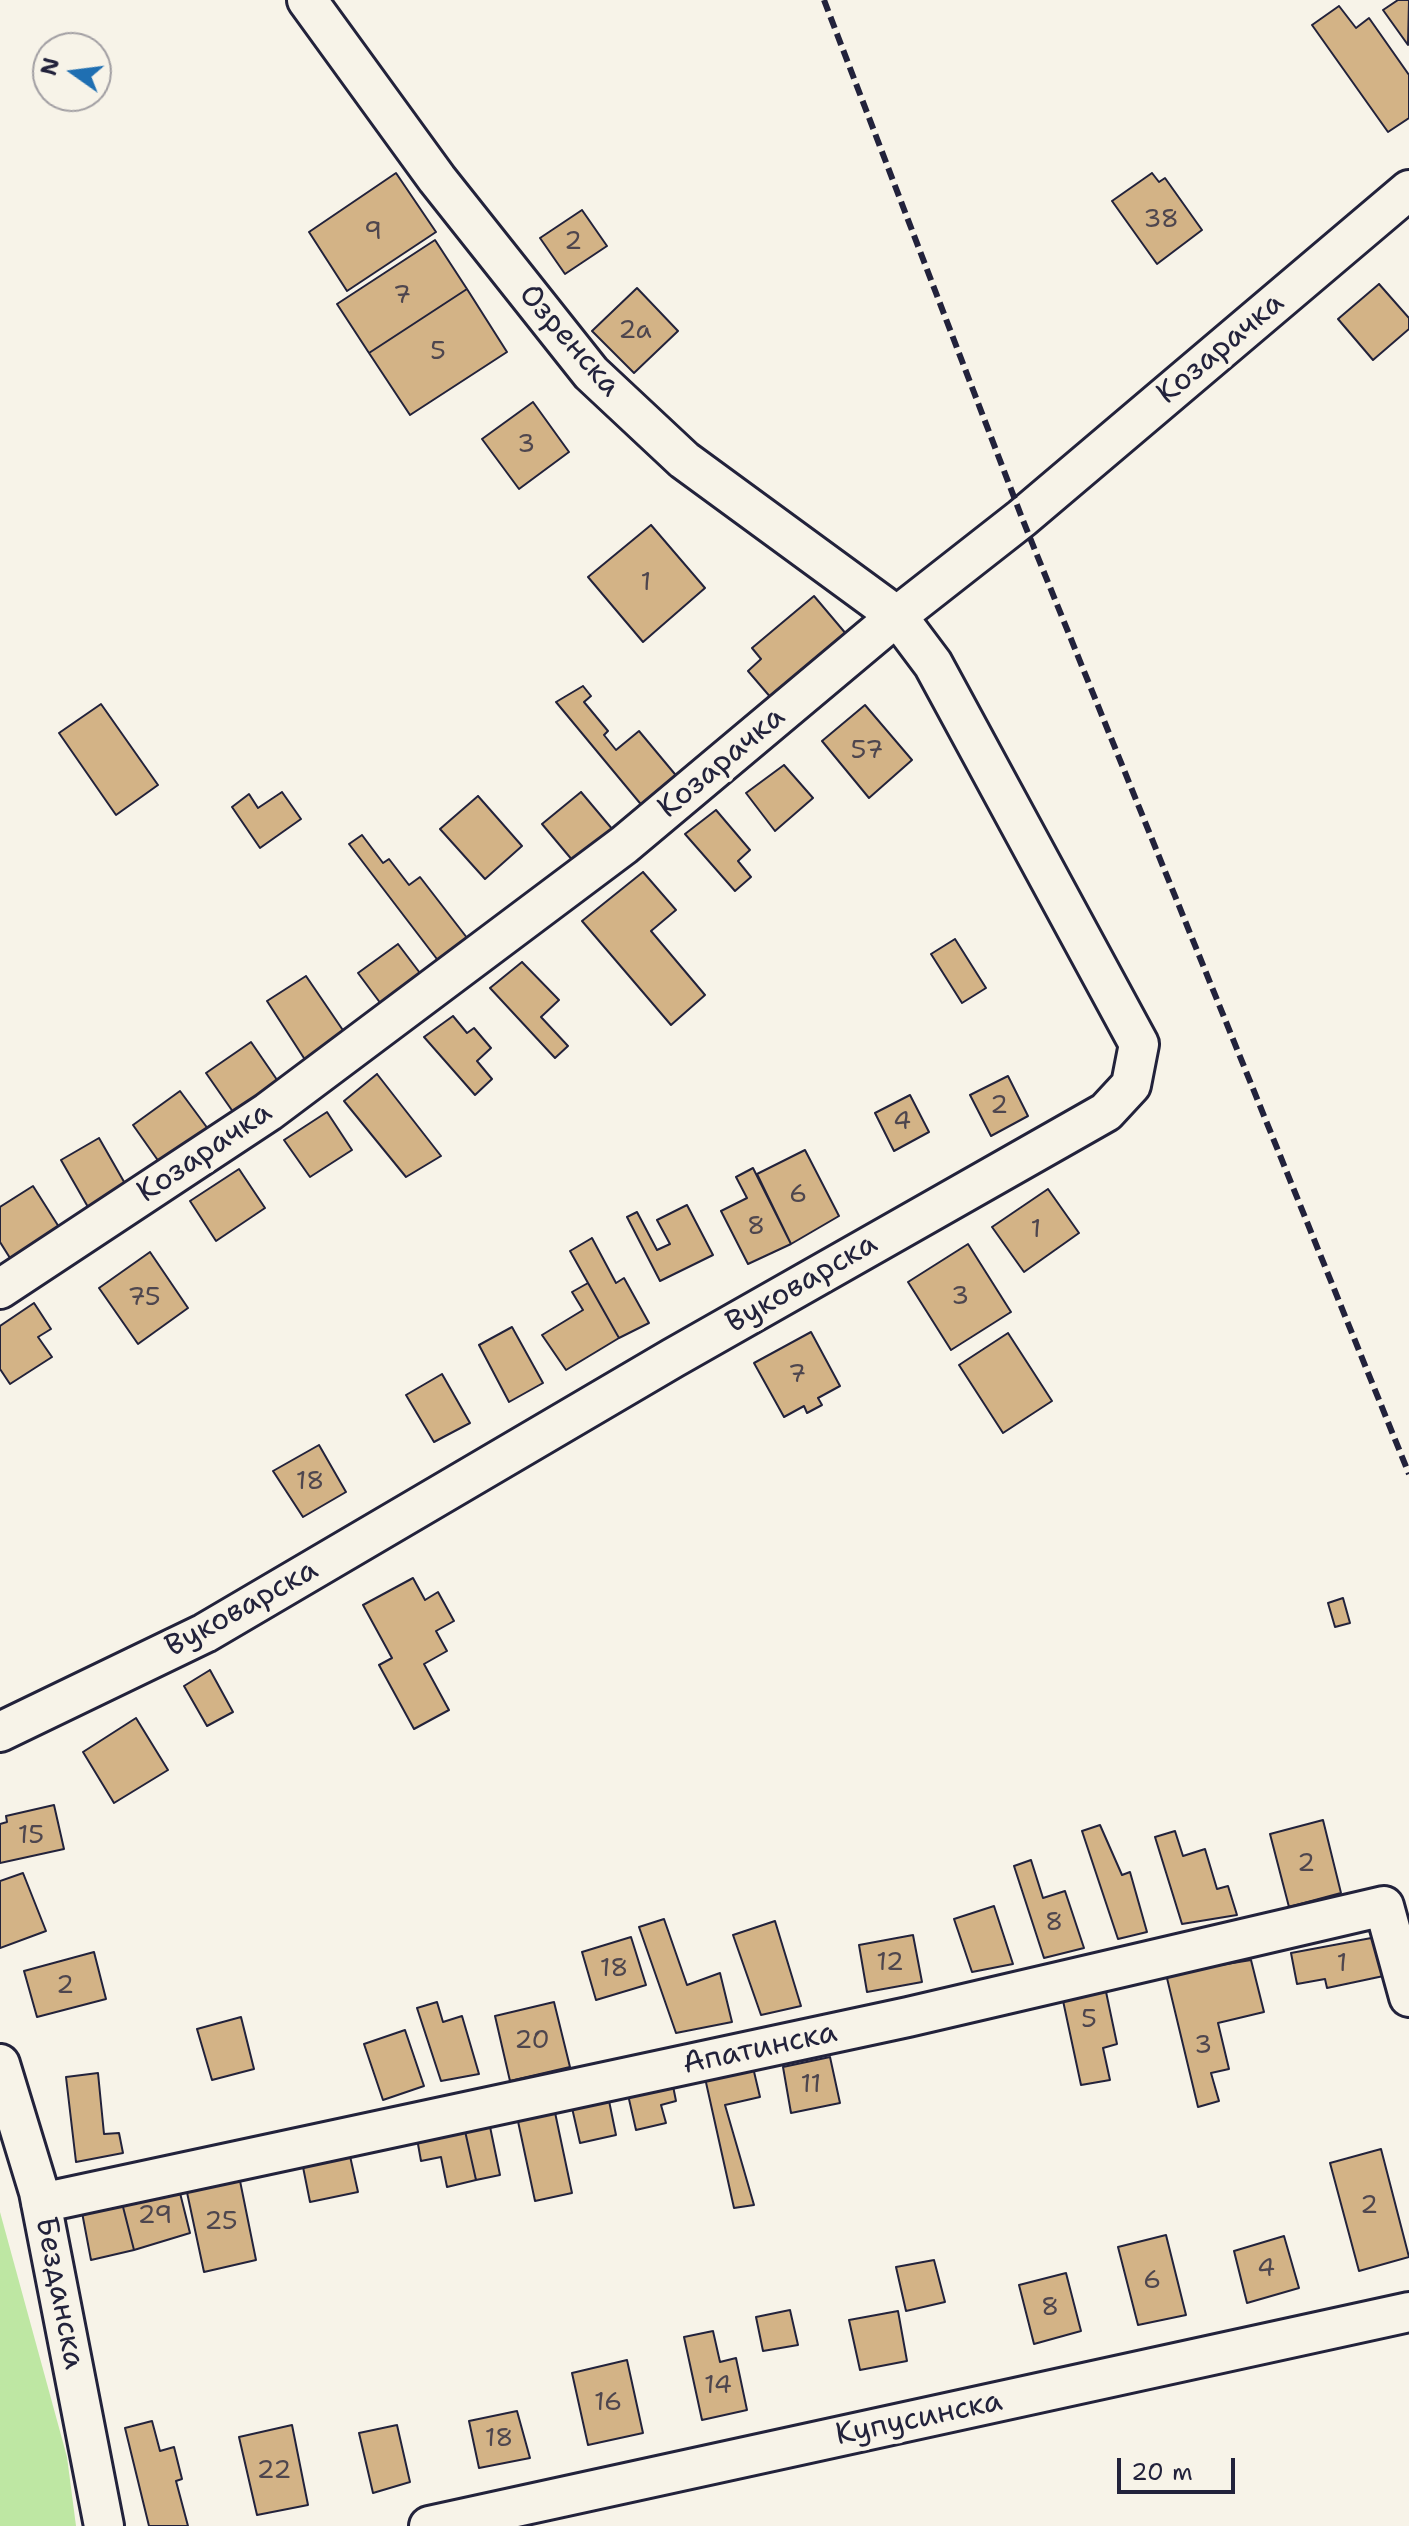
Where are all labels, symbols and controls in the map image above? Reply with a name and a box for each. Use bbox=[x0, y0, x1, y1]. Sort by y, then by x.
north arrow bbox=[32, 32, 112, 112]
text: N bbox=[34, 55, 66, 79]
house number: 38 bbox=[1143, 204, 1179, 236]
house number: 9 bbox=[364, 216, 382, 248]
house number: 2 bbox=[564, 226, 582, 258]
street label: Озренска bbox=[511, 278, 627, 404]
house number: 7 bbox=[393, 280, 411, 312]
street label: Козарачка bbox=[1150, 286, 1292, 412]
house number: 2a bbox=[618, 315, 652, 347]
house number: 5 bbox=[430, 336, 446, 368]
house number: 3 bbox=[517, 429, 535, 461]
house number: 1 bbox=[641, 567, 651, 599]
street label: Козарачка bbox=[651, 700, 793, 826]
house number: 57 bbox=[851, 735, 883, 767]
house number: 2 bbox=[990, 1090, 1008, 1122]
street label: Козарачка bbox=[131, 1095, 279, 1211]
house number: 4 bbox=[893, 1106, 911, 1138]
house number: 6 bbox=[789, 1179, 807, 1211]
house number: 8 bbox=[747, 1211, 765, 1243]
house number: 1 bbox=[1031, 1214, 1041, 1246]
street label: Вуковарска bbox=[720, 1226, 884, 1342]
house number: 3 bbox=[951, 1281, 969, 1313]
house number: 75 bbox=[127, 1282, 161, 1314]
house number: 7 bbox=[788, 1359, 806, 1391]
house number: 18 bbox=[296, 1466, 324, 1498]
street label: Вуковарска bbox=[160, 1552, 324, 1666]
house number: 15 bbox=[18, 1820, 44, 1852]
house number: 2 bbox=[1297, 1848, 1315, 1880]
house number: 8 bbox=[1045, 1907, 1063, 1939]
house number: 12 bbox=[876, 1947, 904, 1979]
house number: 1 bbox=[1337, 1948, 1347, 1980]
house number: 18 bbox=[600, 1953, 628, 1985]
house number: 2 bbox=[56, 1970, 74, 2002]
house number: 5 bbox=[1081, 2004, 1097, 2036]
street label: Апатинска bbox=[680, 2015, 840, 2083]
house number: 20 bbox=[514, 2025, 550, 2057]
house number: 3 bbox=[1194, 2030, 1212, 2062]
house number: 11 bbox=[801, 2069, 821, 2101]
house number: 2 bbox=[1360, 2190, 1378, 2222]
house number: 29 bbox=[137, 2200, 173, 2232]
house number: 25 bbox=[204, 2206, 238, 2238]
street label: Безданска bbox=[27, 2214, 91, 2372]
house number: 4 bbox=[1257, 2253, 1275, 2285]
house number: 6 bbox=[1143, 2265, 1161, 2297]
house number: 8 bbox=[1041, 2292, 1059, 2324]
house number: 14 bbox=[704, 2370, 732, 2402]
street label: Купусинска bbox=[832, 2384, 1006, 2454]
house number: 16 bbox=[594, 2387, 622, 2419]
house number: 18 bbox=[485, 2423, 513, 2455]
scale bar bbox=[1121, 2442, 1239, 2492]
house number: 22 bbox=[256, 2455, 292, 2487]
text: 20 m bbox=[1131, 2456, 1193, 2488]

